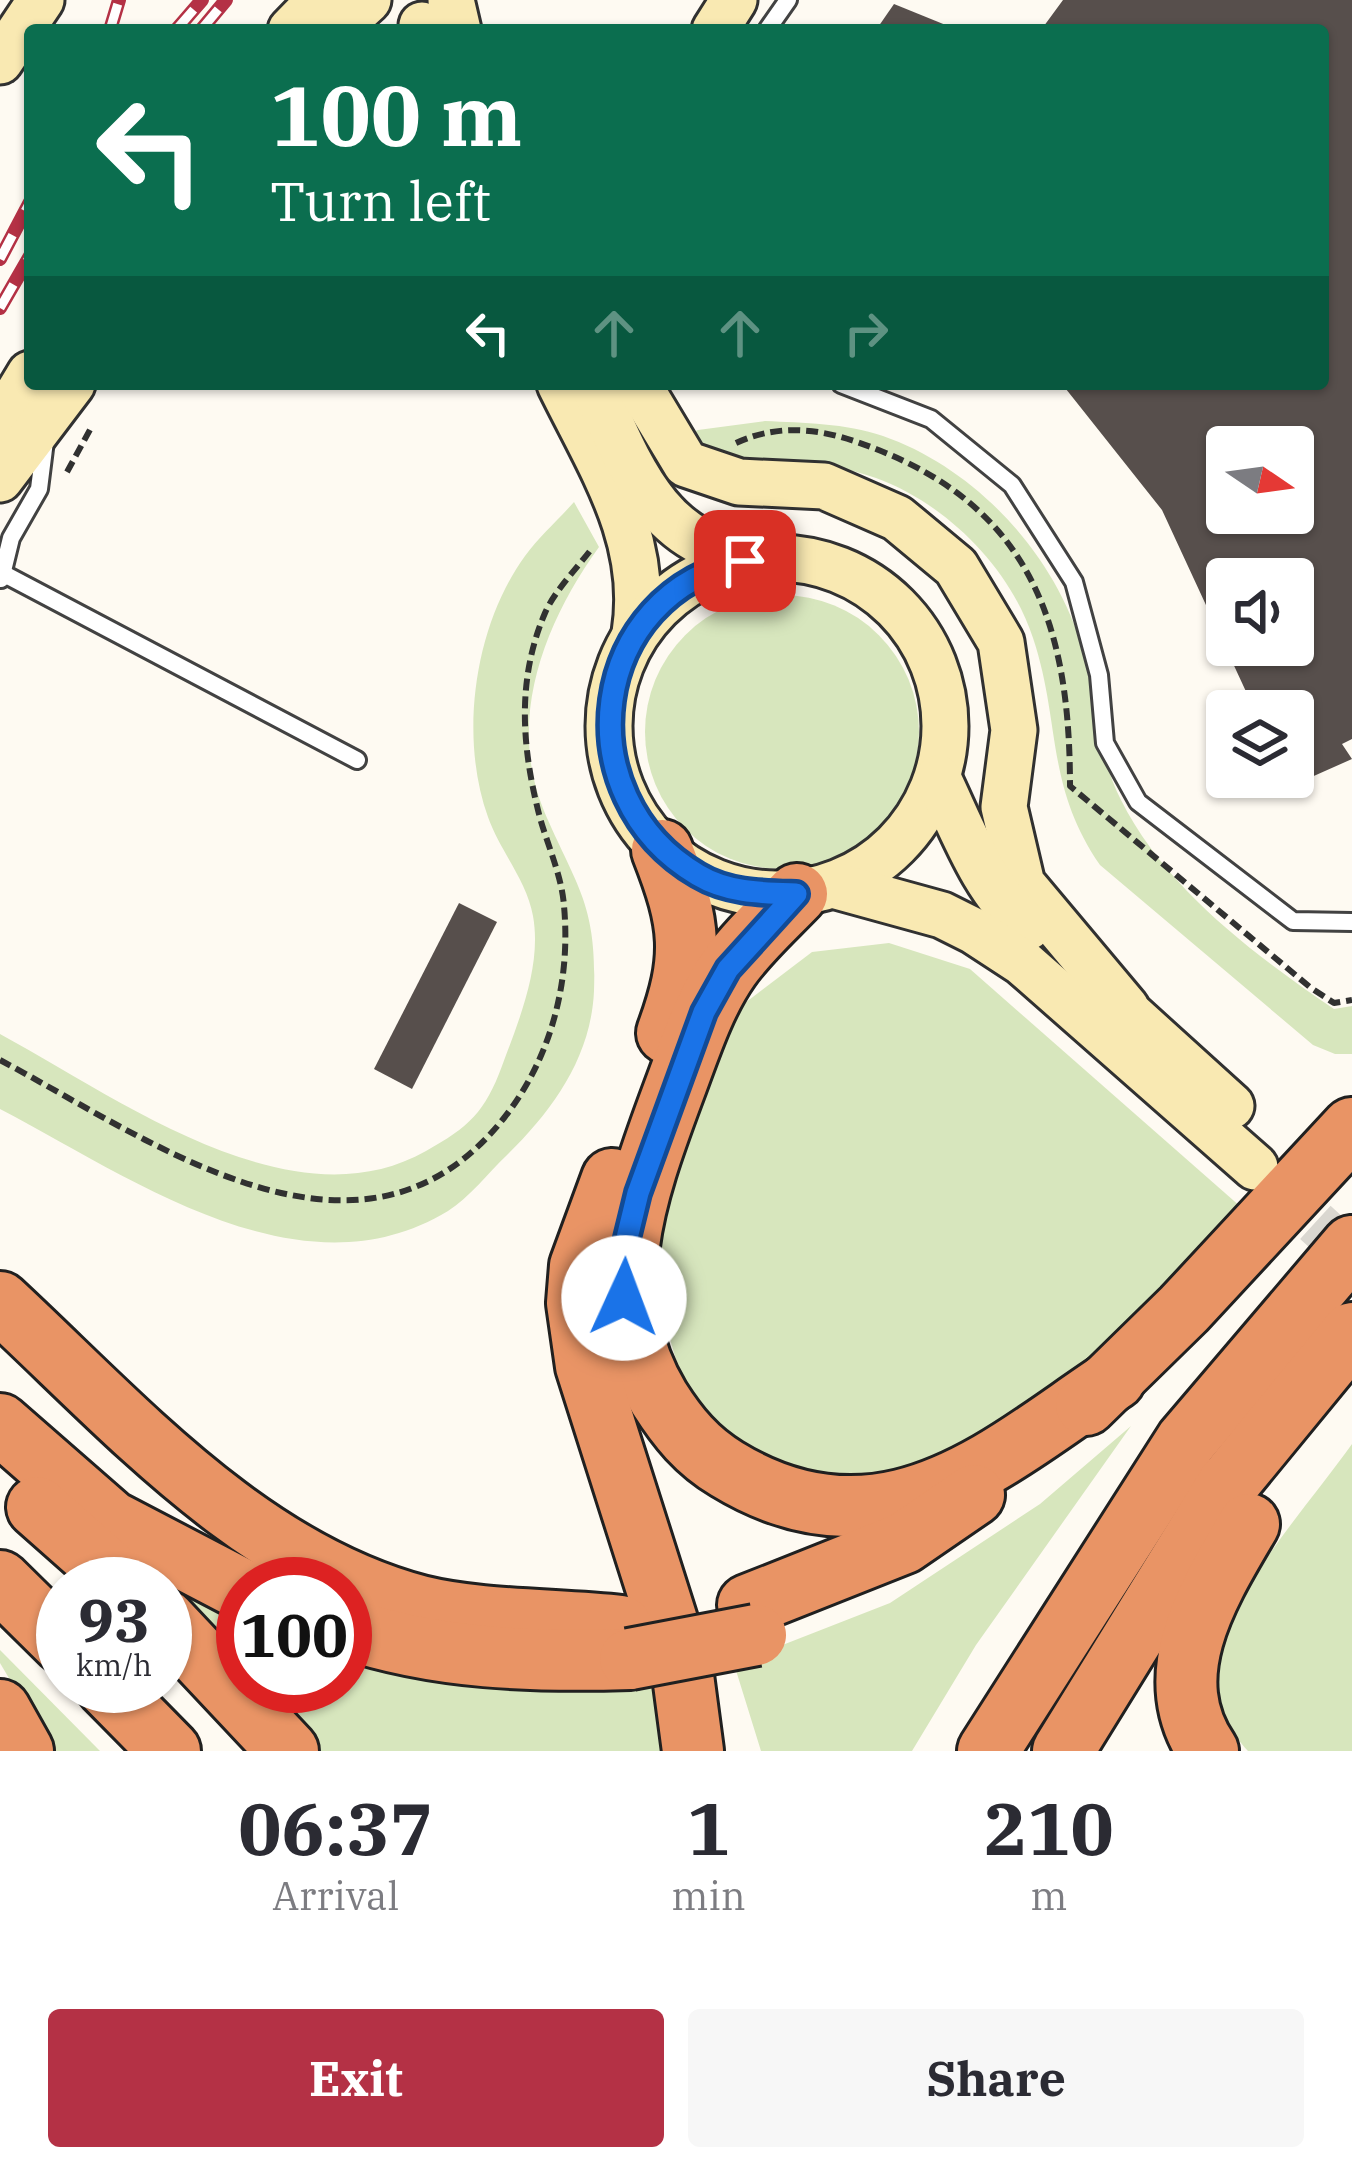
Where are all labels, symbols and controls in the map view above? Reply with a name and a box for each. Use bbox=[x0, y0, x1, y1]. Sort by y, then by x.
text: 100 m bbox=[270, 60, 522, 169]
icon: left bbox=[72, 72, 228, 228]
text: Turn left bbox=[270, 166, 491, 236]
icon: left bbox=[455, 300, 521, 366]
icon: ahead bbox=[581, 300, 647, 366]
icon: ahead bbox=[707, 300, 773, 366]
icon: right bbox=[833, 300, 899, 366]
north arrow bbox=[1206, 426, 1314, 534]
map controls bbox=[1206, 426, 1314, 798]
pin bbox=[694, 510, 796, 612]
icon: arrive bbox=[712, 528, 778, 594]
button: sound bbox=[1206, 558, 1314, 666]
button: layers bbox=[1206, 690, 1314, 798]
position arrow bbox=[561, 1235, 687, 1361]
speed limit sign: 100 bbox=[216, 1557, 372, 1713]
text: 93 bbox=[78, 1580, 150, 1659]
text: km/h bbox=[76, 1645, 152, 1684]
text: 06:37 bbox=[238, 1781, 433, 1875]
text: 1 bbox=[687, 1781, 730, 1875]
text: 210 bbox=[984, 1781, 1114, 1875]
text: Arrival bbox=[272, 1870, 399, 1921]
text: min bbox=[671, 1870, 746, 1921]
text: m bbox=[1030, 1870, 1067, 1921]
button: Exit bbox=[48, 2009, 664, 2147]
button: Share bbox=[688, 2009, 1304, 2147]

